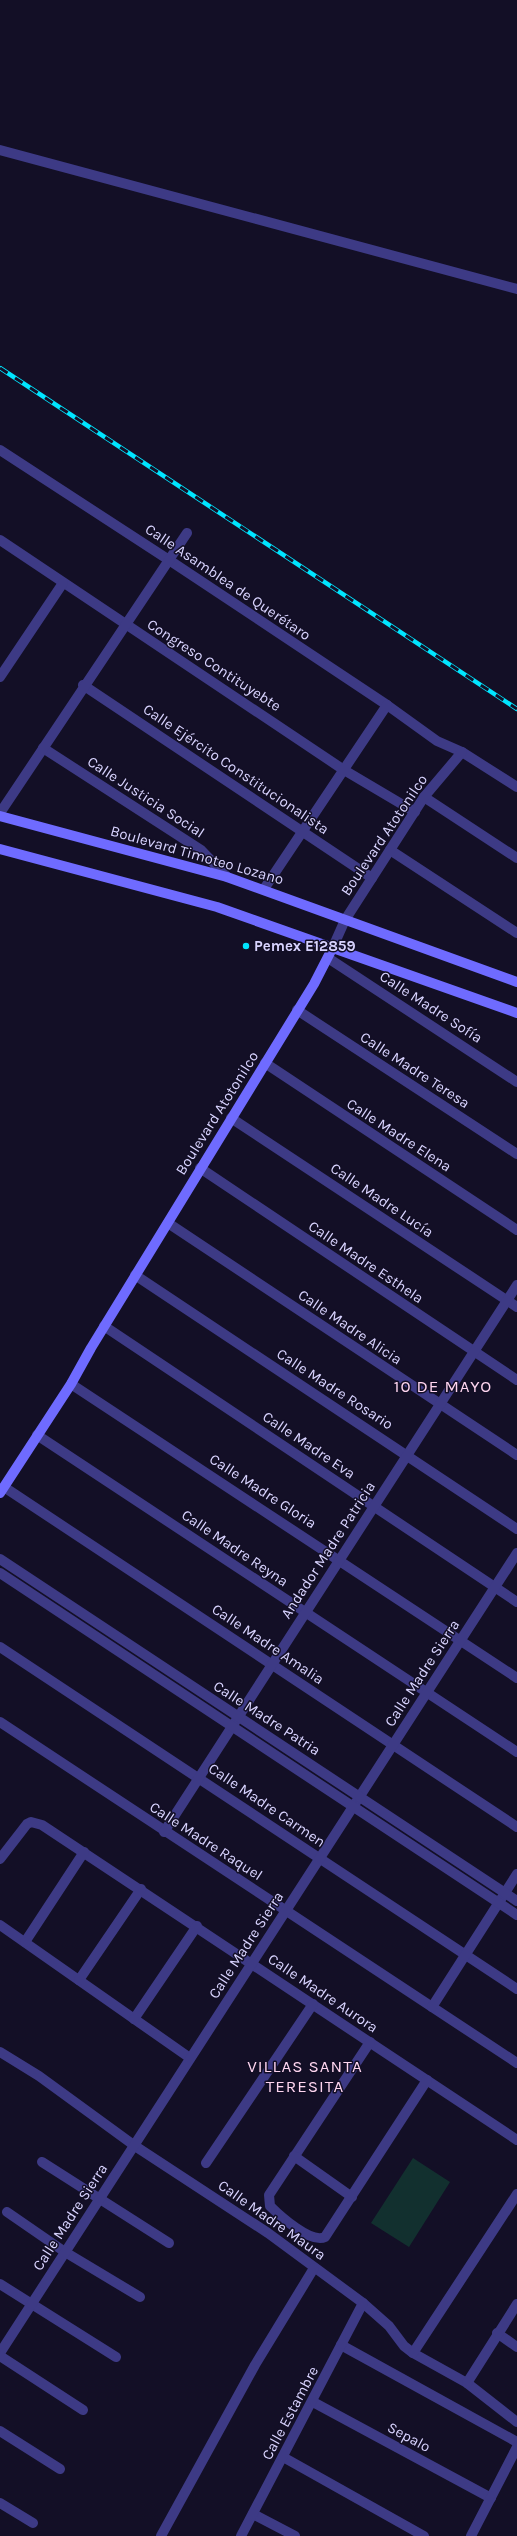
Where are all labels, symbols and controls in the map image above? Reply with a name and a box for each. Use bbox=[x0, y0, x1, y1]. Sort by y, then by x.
street label: Calle Asamblea de Querétaro bbox=[142, 520, 314, 644]
street label: Congreso Contituyebte bbox=[144, 615, 284, 715]
street label: Calle Ejército Constitucionalista bbox=[140, 700, 332, 838]
street label: Calle Justicia Social bbox=[84, 752, 208, 842]
street label: Boulevard Atotonilco bbox=[337, 771, 431, 899]
street label: Boulevard Timoteo Lozano bbox=[108, 822, 286, 888]
place label: Pemex E12859 bbox=[254, 937, 356, 955]
marker: Pemex E12859 bbox=[241, 941, 251, 951]
street label: Calle Madre Sofía bbox=[376, 967, 486, 1047]
street label: Calle Madre Teresa bbox=[357, 1028, 473, 1112]
street label: Boulevard Atotonilco bbox=[172, 1048, 262, 1178]
street label: Calle Madre Elena bbox=[343, 1094, 455, 1176]
street label: Calle Madre Lucía bbox=[327, 1159, 437, 1241]
street label: Calle Madre Esthela bbox=[305, 1217, 427, 1307]
street label: Calle Madre Alicia bbox=[295, 1286, 405, 1368]
street label: Calle Madre Rosario bbox=[273, 1345, 397, 1433]
district label: 10 DE MAYO bbox=[394, 1376, 492, 1396]
street label: Calle Madre Eva bbox=[259, 1407, 359, 1483]
street label: Calle Madre Gloria bbox=[206, 1450, 320, 1532]
street label: Andador Madre Patricia bbox=[277, 1478, 379, 1622]
street label: Calle Madre Reyna bbox=[178, 1506, 292, 1590]
street label: Calle Madre Amalia bbox=[208, 1600, 328, 1688]
street label: Calle Madre Sierra bbox=[381, 1616, 463, 1730]
street label: Calle Madre Patria bbox=[210, 1677, 324, 1759]
street label: Calle Madre Carmen bbox=[205, 1759, 329, 1851]
street label: Calle Madre Raquel bbox=[146, 1798, 266, 1884]
street label: Calle Madre Sierra bbox=[205, 1888, 287, 2002]
street label: Calle Madre Aurora bbox=[265, 1950, 381, 2036]
district label: VILLAS SANTA TERESITA bbox=[247, 2056, 363, 2096]
street label: Calle Madre Sierra bbox=[29, 2160, 111, 2274]
street label: Calle Madre Maura bbox=[215, 2176, 329, 2264]
street label: Calle Estambre bbox=[258, 2363, 322, 2463]
street label: Sepalo bbox=[384, 2418, 434, 2456]

